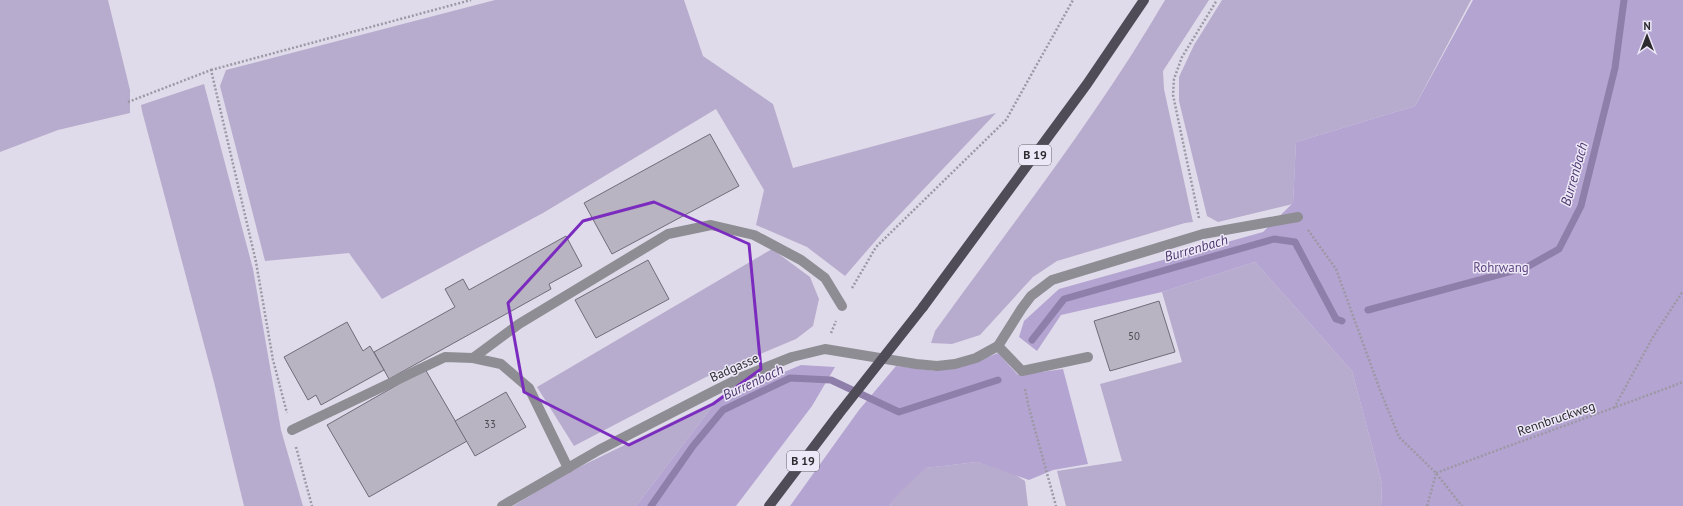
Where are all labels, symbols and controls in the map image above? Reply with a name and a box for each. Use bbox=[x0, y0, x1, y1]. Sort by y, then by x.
north arrow bbox=[1627, 16, 1667, 56]
text: N bbox=[1643, 19, 1651, 33]
water label: Burrenbach bbox=[1556, 140, 1592, 208]
road number: B 19 bbox=[1019, 145, 1051, 165]
water label: Burrenbach bbox=[1162, 230, 1230, 266]
park label: Rohrwang bbox=[1473, 259, 1529, 276]
house number: 50 bbox=[1128, 329, 1140, 343]
street label: Badgasse bbox=[707, 349, 761, 386]
water label: Burrenbach bbox=[720, 360, 786, 404]
street label: Rennbruckweg bbox=[1515, 397, 1597, 440]
house number: 33 bbox=[484, 417, 496, 431]
road number: B 19 bbox=[787, 451, 819, 471]

